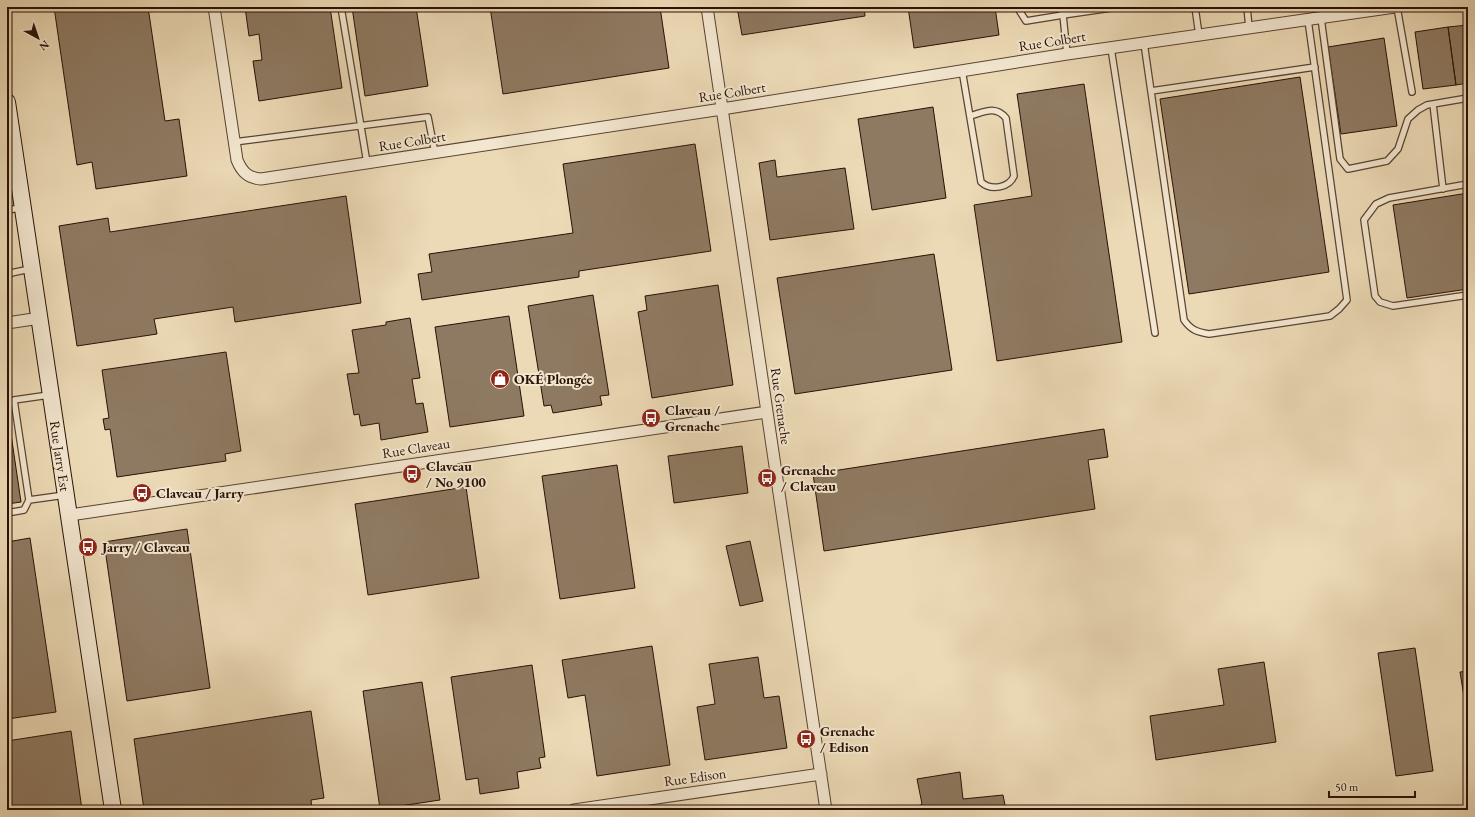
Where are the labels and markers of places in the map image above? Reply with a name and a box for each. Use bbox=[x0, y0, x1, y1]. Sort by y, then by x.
shop icon: OKÉ Plongée bbox=[489, 368, 511, 390]
place label: OKÉ Plongée bbox=[514, 370, 593, 388]
place label: Claveau / Grenache bbox=[665, 401, 720, 435]
bus stop icon: Claveau / Grenache bbox=[640, 407, 662, 429]
place label: Claveau / No 9100 bbox=[426, 457, 487, 491]
place label: Grenache / Claveau bbox=[781, 461, 836, 495]
bus stop icon: Claveau / No 9100 bbox=[401, 463, 423, 485]
bus stop icon: Grenache / Claveau bbox=[756, 467, 778, 489]
bus stop icon: Claveau / Jarry bbox=[131, 482, 153, 504]
place label: Claveau / Jarry bbox=[156, 484, 244, 502]
bus stop icon: Jarry / Claveau bbox=[77, 536, 99, 558]
place label: Jarry / Claveau bbox=[100, 538, 190, 556]
place label: Grenache / Edison bbox=[820, 722, 875, 756]
bus stop icon: Grenache / Edison bbox=[795, 728, 817, 750]

